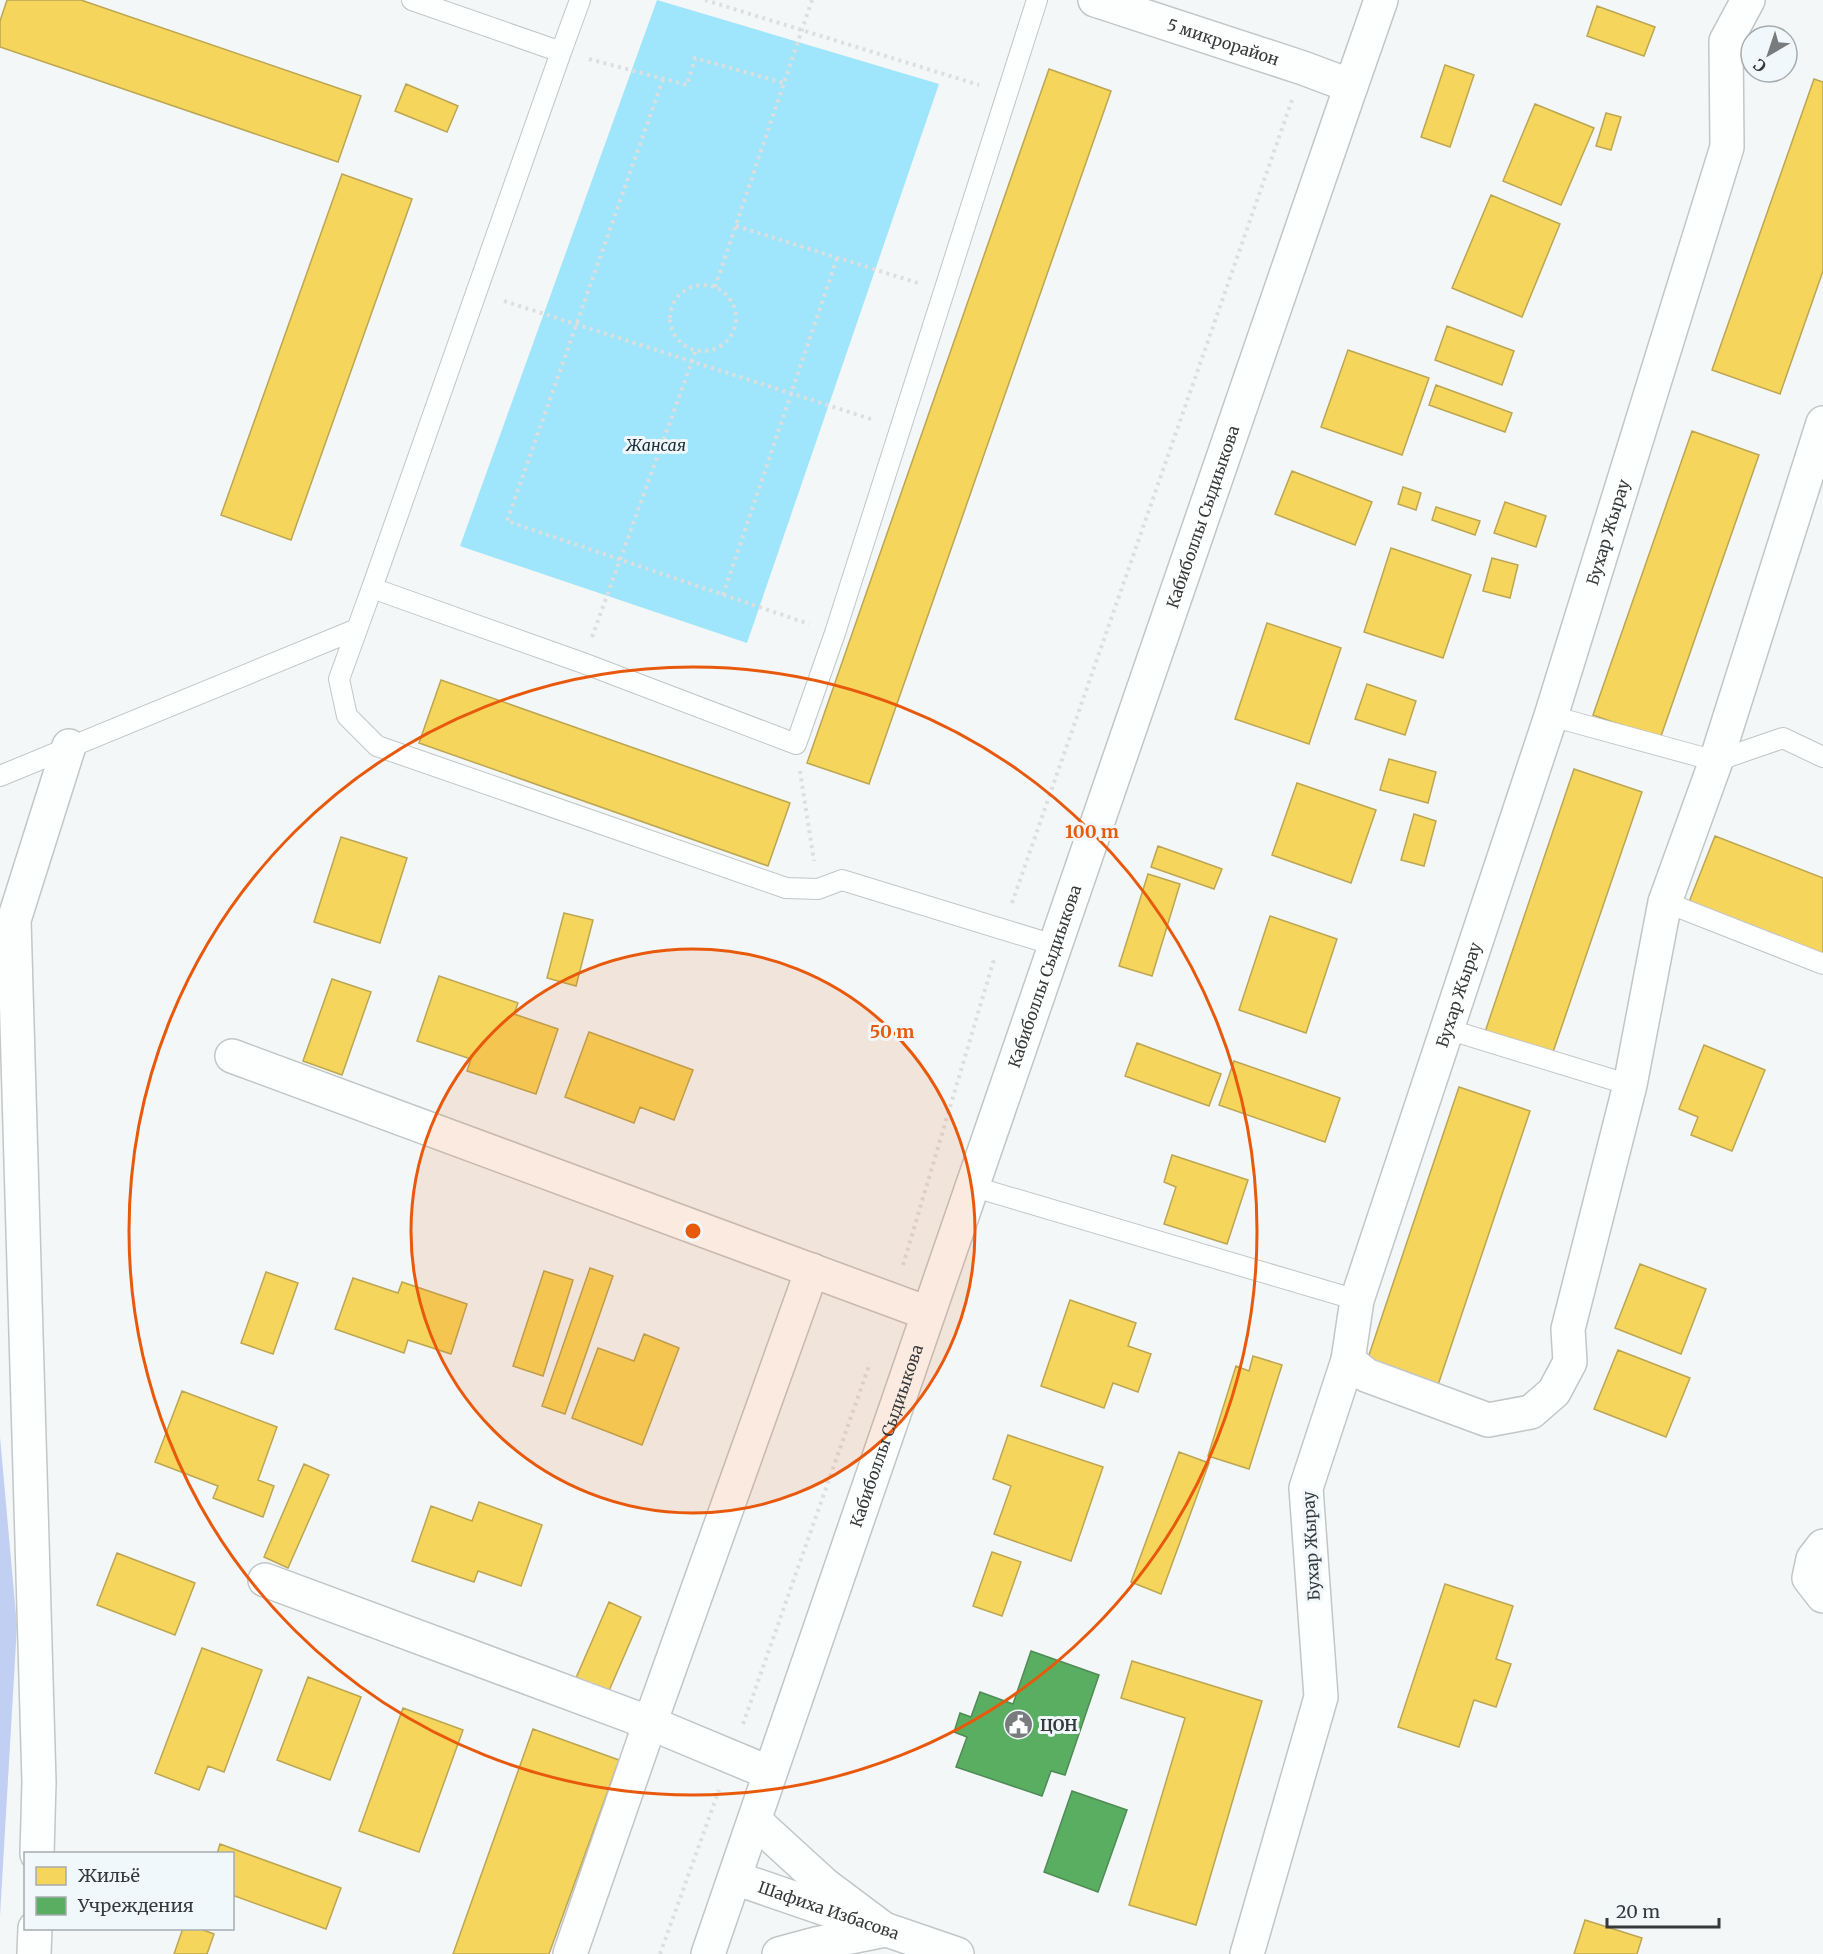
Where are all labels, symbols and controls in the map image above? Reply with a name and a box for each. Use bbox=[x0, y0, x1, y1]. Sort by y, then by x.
street label: 5 микрорайон bbox=[1165, 14, 1282, 70]
north arrow bbox=[1739, 24, 1799, 84]
text: С bbox=[1749, 55, 1770, 77]
street label: Кабиболлы Сыдиыкова bbox=[1162, 422, 1244, 611]
park label: Жансая bbox=[625, 435, 686, 455]
street label: Бухар Жырау bbox=[1582, 476, 1634, 588]
text: 100 m bbox=[1065, 820, 1119, 843]
street label: Кабиболлы Сыдиыкова bbox=[1004, 882, 1085, 1070]
street label: Бухар Жырау bbox=[1432, 939, 1485, 1050]
text: 50 m bbox=[870, 1020, 914, 1043]
centre of rings bbox=[683, 1221, 703, 1241]
street label: Кабиболлы Сыдиыкова bbox=[846, 1341, 927, 1530]
street label: Бухар Жырау bbox=[1298, 1490, 1324, 1601]
public building icon: ЦОН bbox=[1003, 1709, 1035, 1741]
place label: ЦОН bbox=[1040, 1715, 1077, 1735]
legend bbox=[24, 1852, 234, 1930]
text: Жильё bbox=[78, 1864, 140, 1887]
street label: Шафиха Избасова bbox=[756, 1877, 902, 1944]
scale bar bbox=[1607, 1891, 1720, 1929]
text: Учреждения bbox=[77, 1894, 194, 1917]
text: 20 m bbox=[1616, 1900, 1660, 1923]

